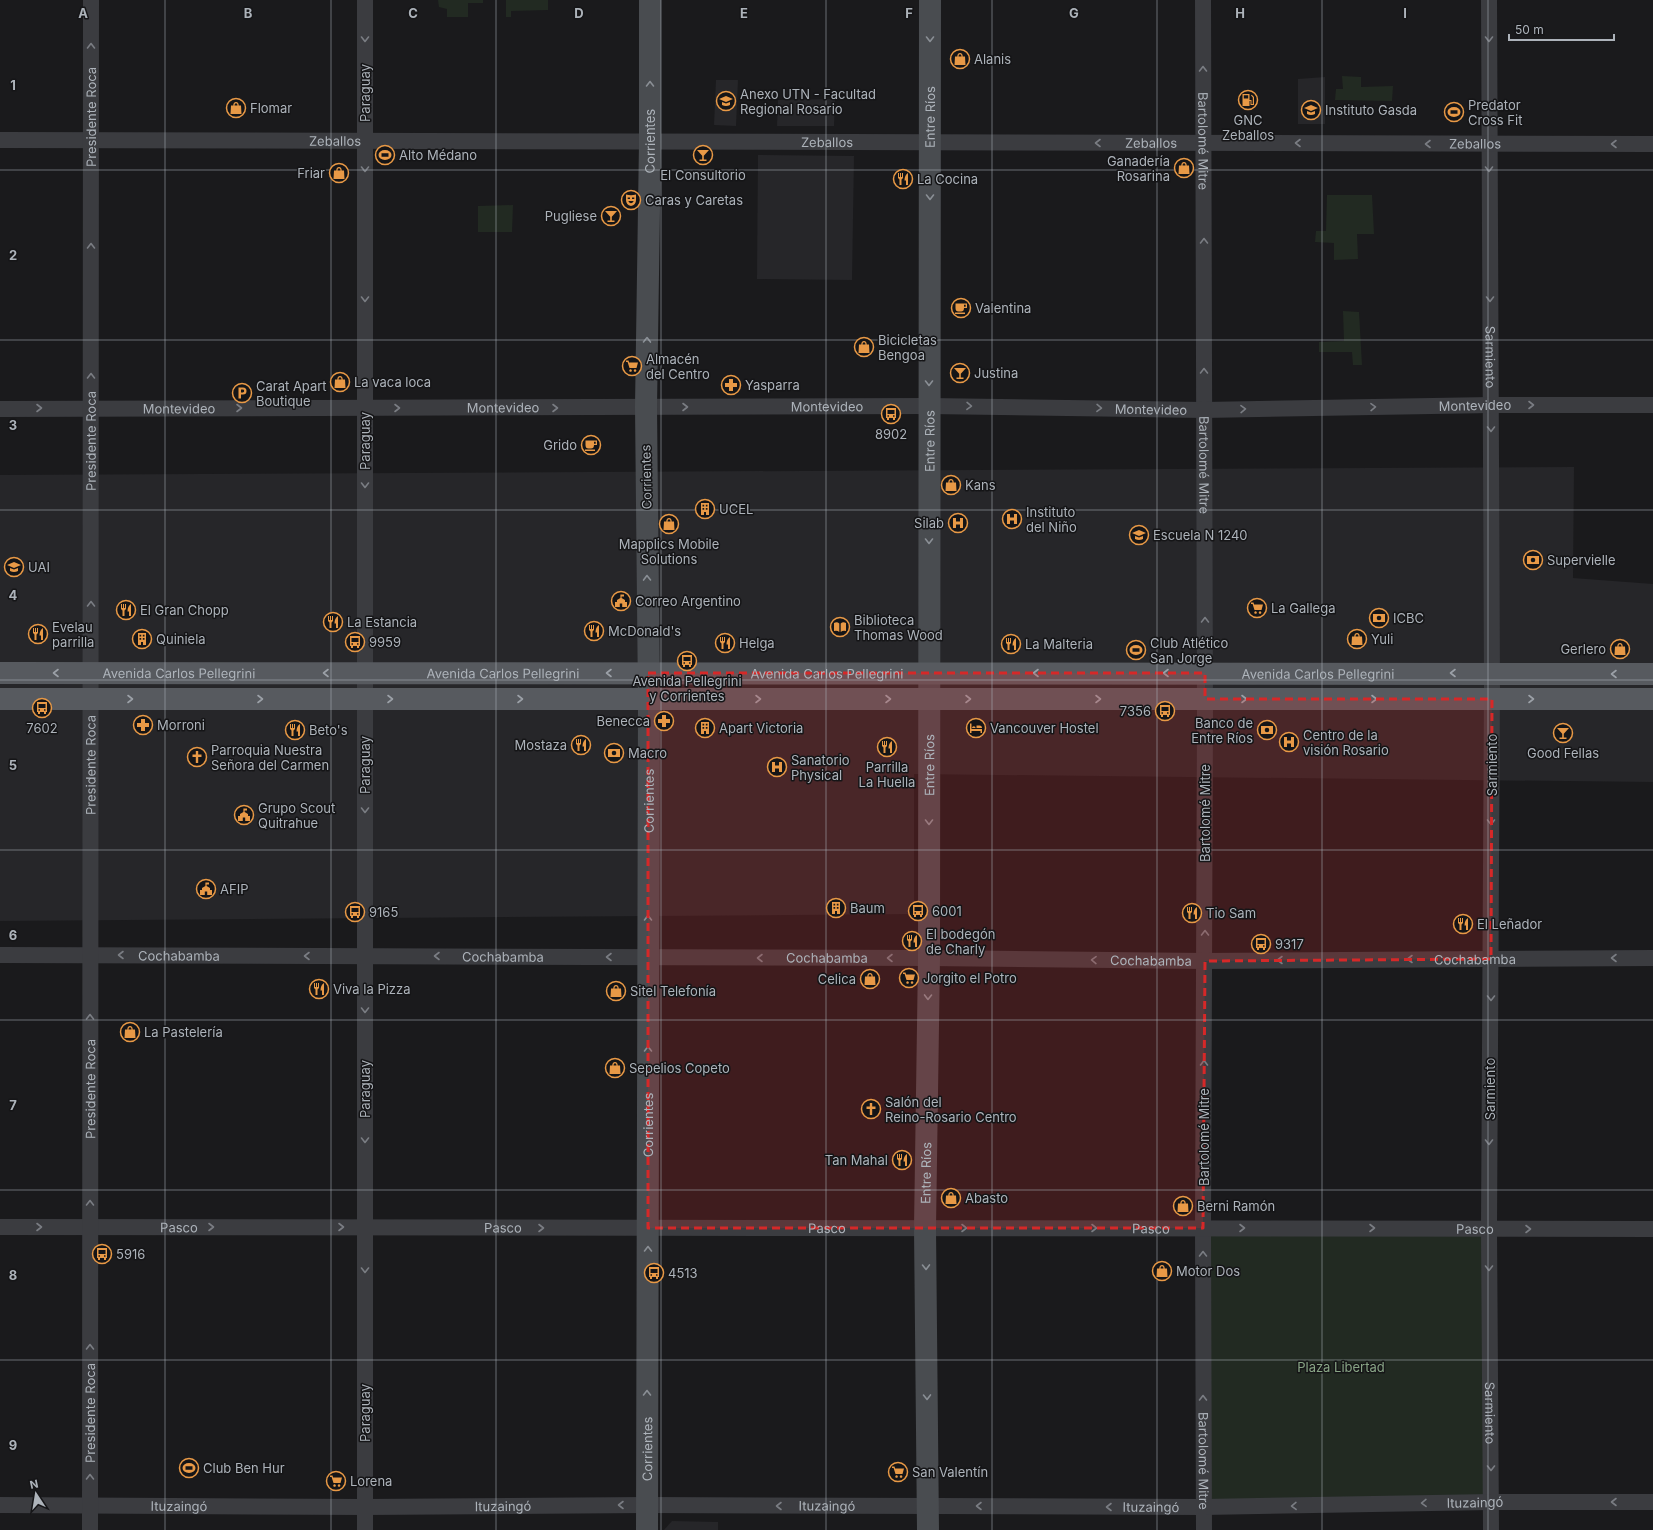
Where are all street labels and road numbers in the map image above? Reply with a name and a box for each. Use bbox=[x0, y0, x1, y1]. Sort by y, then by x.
street label: Paraguay bbox=[357, 64, 373, 122]
street label: Presidente Roca bbox=[83, 67, 99, 167]
street label: Entre Ríos bbox=[922, 86, 938, 148]
street label: Bartolomé Mitre bbox=[1195, 92, 1212, 190]
street label: Corrientes bbox=[642, 109, 658, 173]
street label: Zeballos bbox=[309, 133, 361, 149]
street label: Zeballos bbox=[801, 134, 853, 150]
street label: Zeballos bbox=[1125, 135, 1177, 151]
street label: Zeballos bbox=[1449, 136, 1501, 152]
street label: Sarmiento bbox=[1482, 326, 1499, 389]
street label: Presidente Roca bbox=[83, 391, 99, 491]
street label: Montevideo bbox=[1439, 397, 1511, 414]
street label: Montevideo bbox=[791, 398, 863, 414]
street label: Montevideo bbox=[467, 399, 539, 415]
street label: Montevideo bbox=[143, 400, 215, 417]
street label: Montevideo bbox=[1115, 401, 1188, 418]
street label: Entre Ríos bbox=[922, 410, 938, 472]
street label: Paraguay bbox=[357, 412, 373, 470]
street label: Bartolomé Mitre bbox=[1196, 416, 1212, 514]
street label: Corrientes bbox=[637, 445, 655, 509]
street label: Avenida Carlos Pellegrini bbox=[103, 665, 255, 681]
street label: Avenida Carlos Pellegrini bbox=[427, 665, 579, 681]
street label: Avenida Carlos Pellegrini bbox=[751, 665, 903, 682]
street label: Avenida Carlos Pellegrini bbox=[1242, 666, 1394, 682]
street label: Presidente Roca bbox=[82, 715, 99, 815]
street label: Entre Ríos bbox=[921, 734, 937, 796]
street label: Sarmiento bbox=[1484, 734, 1500, 796]
street label: Paraguay bbox=[357, 736, 373, 794]
street label: Bartolomé Mitre bbox=[1197, 764, 1213, 862]
street label: Corrientes bbox=[641, 769, 657, 833]
street label: Cochabamba bbox=[138, 947, 220, 964]
street label: Cochabamba bbox=[462, 948, 544, 965]
street label: Cochabamba bbox=[786, 950, 868, 966]
street label: Cochabamba bbox=[1434, 951, 1516, 967]
street label: Cochabamba bbox=[1110, 952, 1192, 969]
street label: Presidente Roca bbox=[82, 1039, 98, 1139]
street label: Sarmiento bbox=[1482, 1058, 1498, 1120]
street label: Paraguay bbox=[357, 1060, 373, 1118]
street label: Bartolomé Mitre bbox=[1196, 1088, 1212, 1186]
street label: Corrientes bbox=[640, 1093, 656, 1157]
street label: Entre Ríos bbox=[917, 1142, 934, 1204]
street label: Pasco bbox=[160, 1219, 198, 1235]
street label: Pasco bbox=[484, 1220, 522, 1236]
street label: Pasco bbox=[808, 1220, 846, 1236]
street label: Pasco bbox=[1132, 1220, 1170, 1236]
street label: Pasco bbox=[1456, 1221, 1494, 1237]
street label: Presidente Roca bbox=[82, 1363, 98, 1463]
street label: Sarmiento bbox=[1482, 1382, 1498, 1445]
street label: Paraguay bbox=[357, 1384, 373, 1442]
street label: Bartolomé Mitre bbox=[1196, 1412, 1212, 1510]
street label: Corrientes bbox=[639, 1417, 655, 1481]
street label: Ituzaingó bbox=[1446, 1494, 1504, 1511]
street label: Ituzaingó bbox=[151, 1498, 208, 1514]
street label: Ituzaingó bbox=[475, 1498, 532, 1514]
street label: Ituzaingó bbox=[799, 1498, 856, 1514]
street label: Ituzaingó bbox=[1123, 1499, 1180, 1515]

